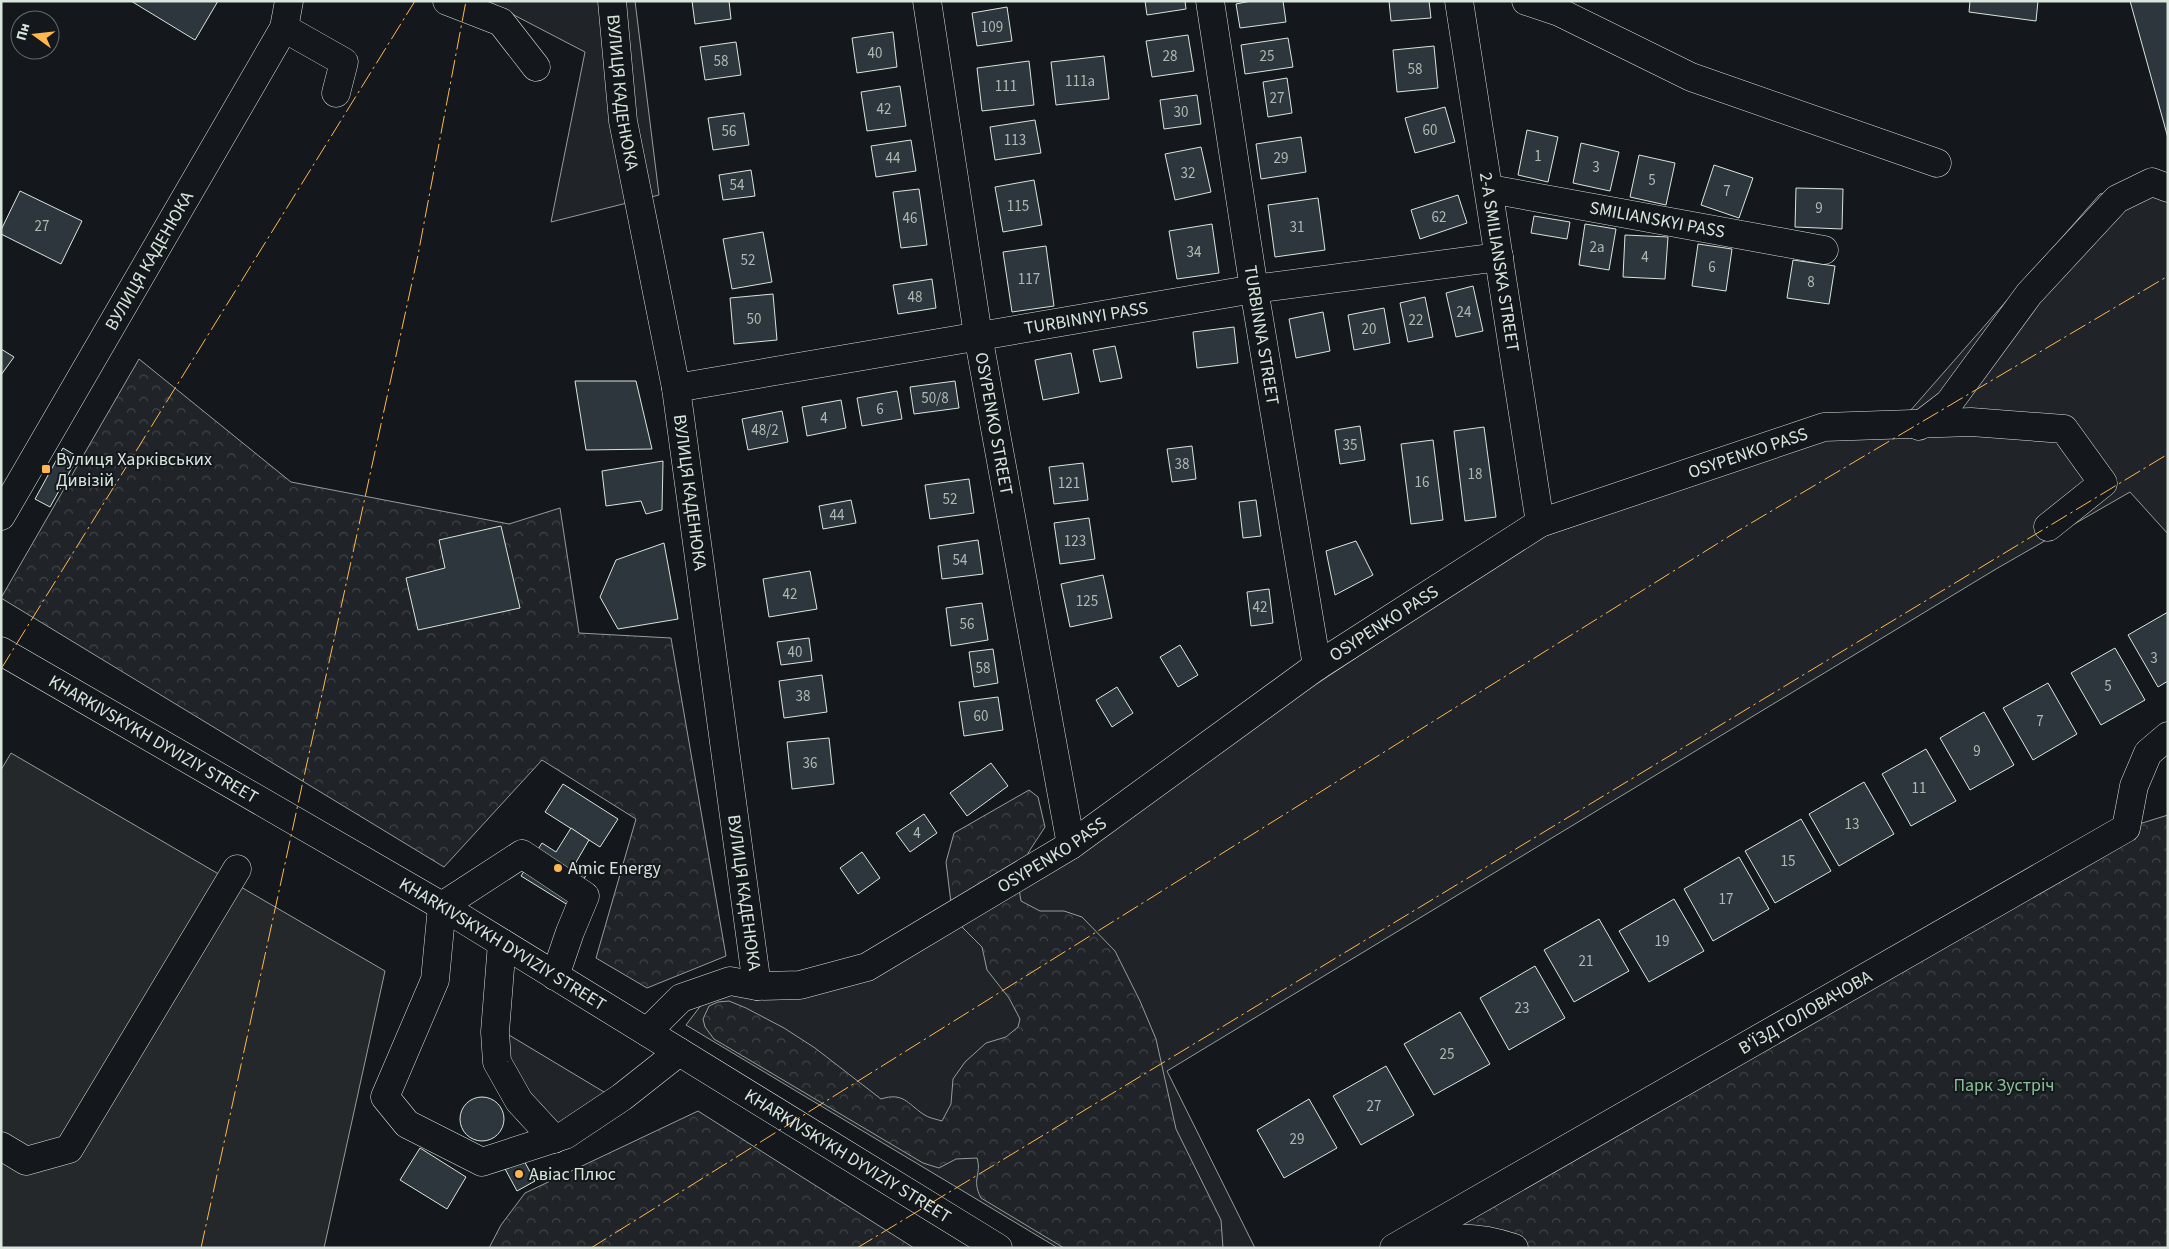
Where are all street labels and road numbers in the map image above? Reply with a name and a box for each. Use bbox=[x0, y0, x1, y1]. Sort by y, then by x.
street label: ВУЛИЦЯ КАДЕНЮКА bbox=[600, 13, 645, 173]
street label: 2-A SMILIANSKA STREET bbox=[1473, 170, 1525, 354]
street label: ВУЛИЦЯ КАДЕНЮКА bbox=[99, 187, 200, 335]
street label: SMILIANSKYI PASS bbox=[1587, 195, 1727, 245]
street label: TURBINNA STREET bbox=[1238, 263, 1285, 407]
street label: TURBINNYI PASS bbox=[1022, 295, 1150, 341]
street label: OSYPENKO STREET bbox=[968, 350, 1019, 498]
street label: ВУЛИЦЯ КАДЕНЮКА bbox=[667, 413, 713, 572]
street label: OSYPENKO PASS bbox=[1685, 421, 1811, 485]
street label: OSYPENKO PASS bbox=[1325, 579, 1443, 668]
street label: KHARKIVSKYKH DYVIZIY STREET bbox=[44, 669, 263, 810]
street label: OSYPENKO PASS bbox=[993, 811, 1112, 899]
street label: ВУЛИЦЯ КАДЕНЮКА bbox=[721, 813, 767, 972]
street label: KHARKIVSKYKH DYVIZIY STREET bbox=[394, 872, 611, 1017]
street label: В'ЇЗД ГОЛОВАЧОВА bbox=[1734, 964, 1877, 1061]
street label: KHARKIVSKYKH DYVIZIY STREET bbox=[740, 1083, 956, 1229]

